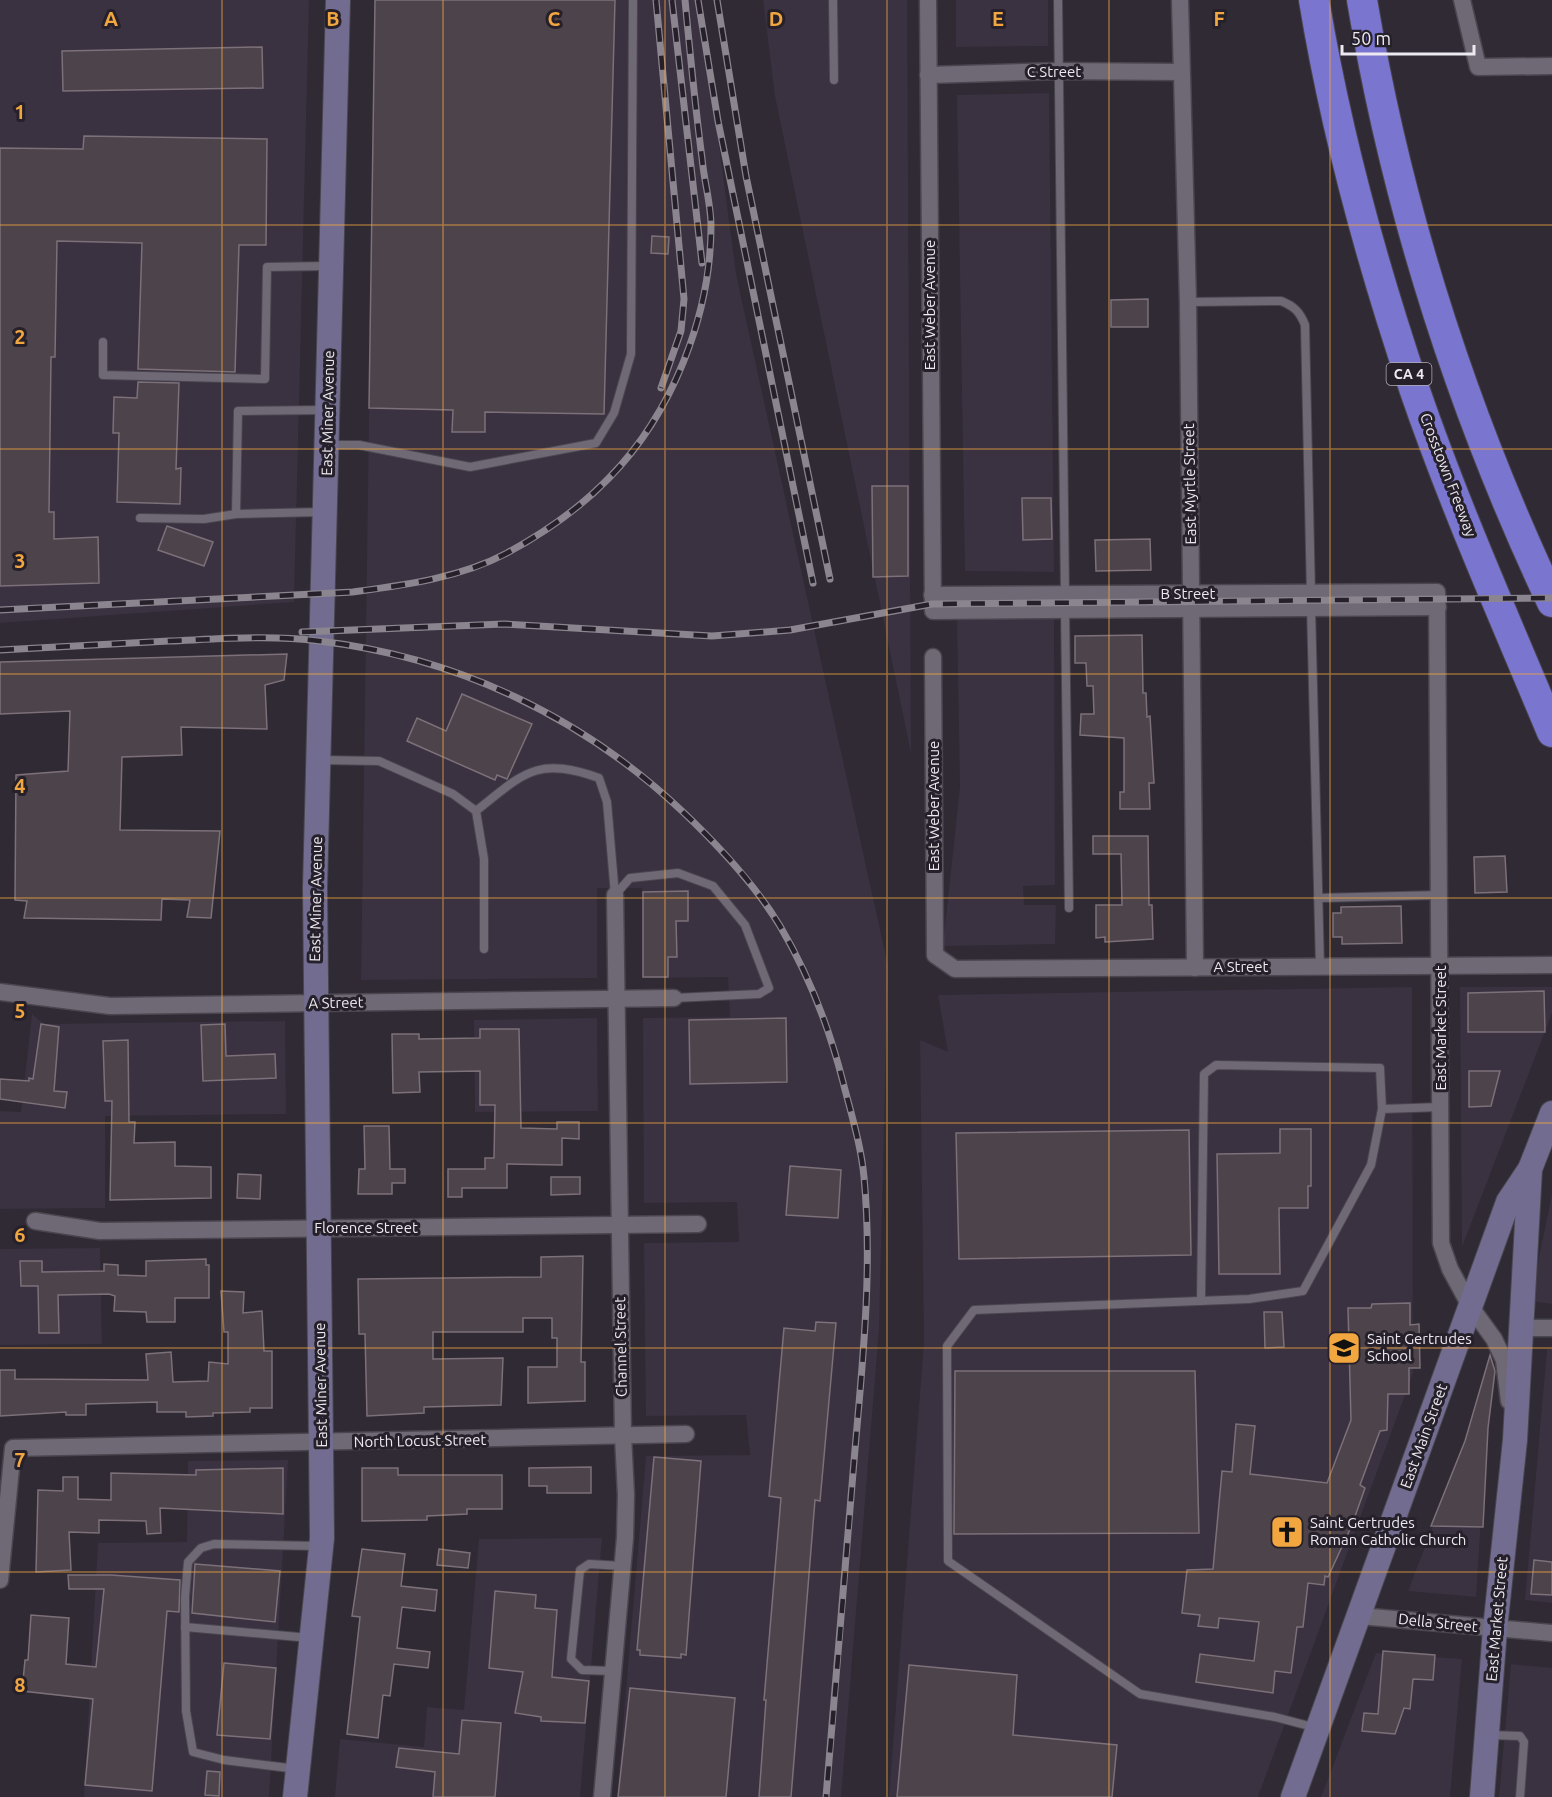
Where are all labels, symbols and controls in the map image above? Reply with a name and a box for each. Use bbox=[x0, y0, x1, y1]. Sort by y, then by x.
text: A bbox=[104, 7, 118, 30]
text: B bbox=[326, 7, 340, 30]
text: C bbox=[548, 7, 561, 30]
text: D bbox=[769, 7, 783, 30]
text: E bbox=[992, 7, 1004, 30]
text: F bbox=[1213, 7, 1225, 30]
scale bar bbox=[1342, 18, 1474, 56]
text: 50 m bbox=[1351, 28, 1391, 48]
street label: C Street bbox=[1027, 63, 1081, 80]
text: 1 bbox=[14, 100, 26, 123]
street label: East Weber Avenue bbox=[921, 240, 938, 370]
text: 2 bbox=[14, 325, 26, 348]
street label: East Miner Avenue bbox=[318, 350, 337, 476]
road number: CA 4 bbox=[1386, 363, 1432, 385]
street label: Crosstown Freeway bbox=[1417, 410, 1480, 539]
street label: East Myrtle Street bbox=[1180, 423, 1199, 545]
text: 3 bbox=[14, 549, 26, 572]
street label: B Street bbox=[1161, 585, 1216, 602]
street label: East Weber Avenue bbox=[925, 741, 942, 871]
text: 4 bbox=[14, 774, 26, 797]
street label: East Miner Avenue bbox=[306, 836, 325, 962]
street label: A Street bbox=[1213, 958, 1269, 975]
street label: East Market Street bbox=[1432, 965, 1449, 1091]
street label: A Street bbox=[308, 994, 364, 1011]
text: 5 bbox=[14, 999, 26, 1022]
street label: Florence Street bbox=[314, 1219, 418, 1236]
text: 6 bbox=[14, 1223, 26, 1246]
street label: Channel Street bbox=[611, 1297, 630, 1397]
street label: East Miner Avenue bbox=[311, 1322, 330, 1448]
school or university icon: Saint Gertrudes School bbox=[1326, 1330, 1362, 1366]
place label: Saint Gertrudes School bbox=[1367, 1330, 1472, 1364]
street label: East Main Street bbox=[1397, 1381, 1450, 1491]
street label: North Locust Street bbox=[353, 1431, 487, 1450]
text: 7 bbox=[14, 1448, 26, 1471]
church icon: Saint Gertrudes Roman Catholic Church bbox=[1269, 1514, 1305, 1550]
place label: Saint Gertrudes Roman Catholic Church bbox=[1310, 1514, 1466, 1548]
street label: East Market Street bbox=[1483, 1556, 1510, 1682]
street label: Della Street bbox=[1397, 1610, 1479, 1635]
text: 8 bbox=[14, 1673, 26, 1696]

